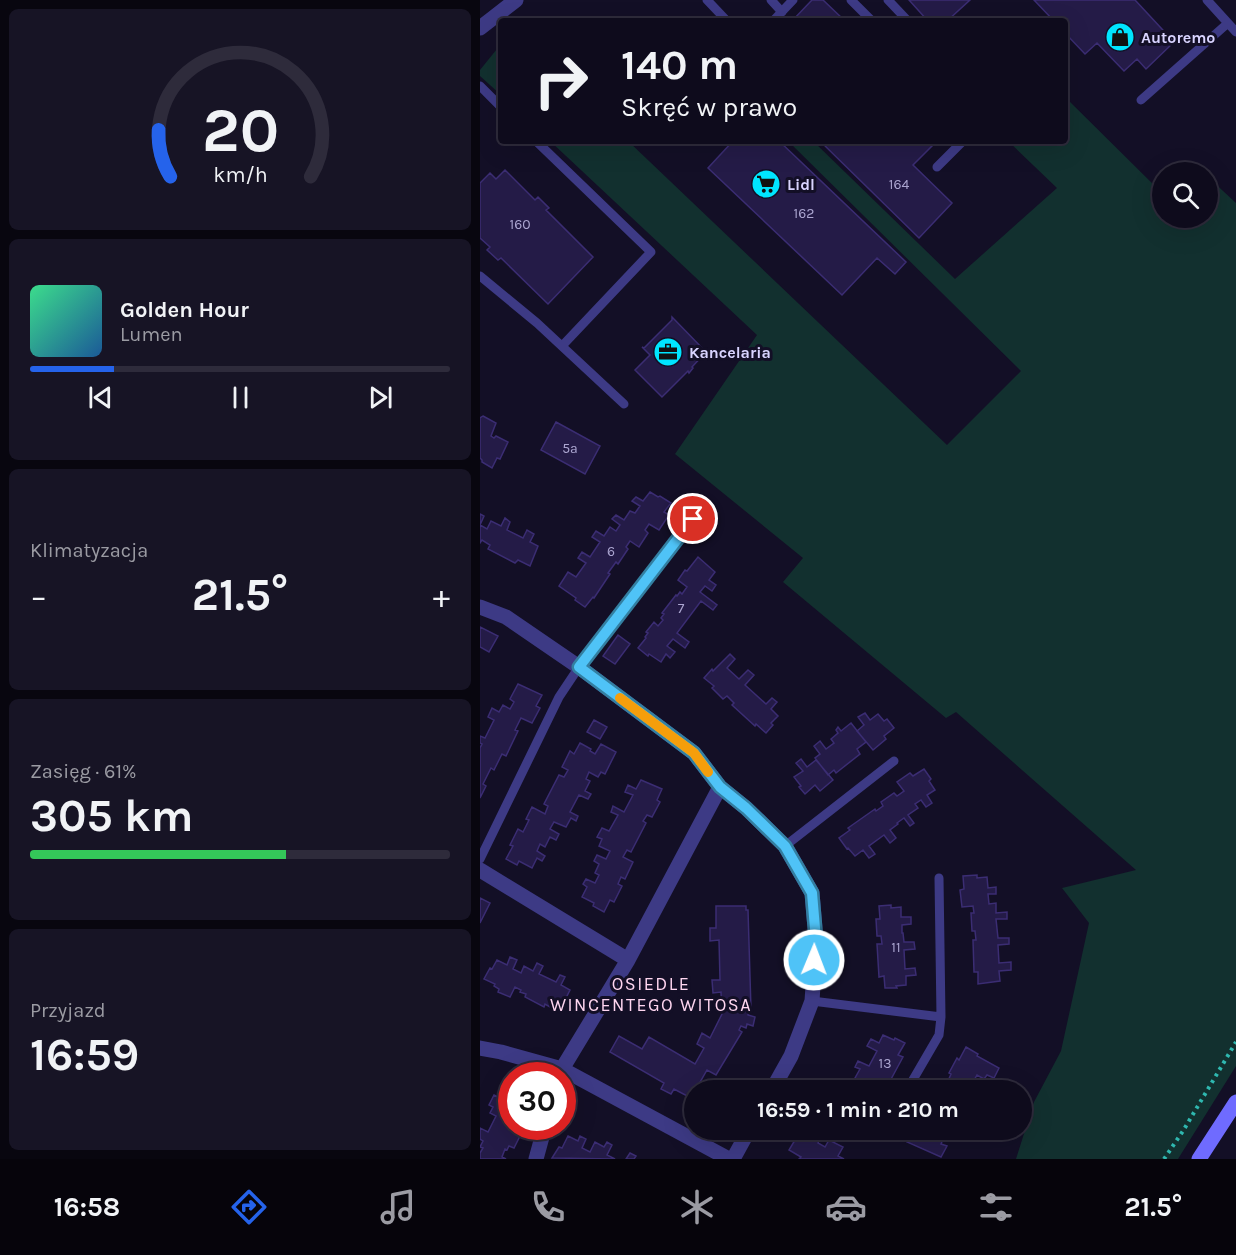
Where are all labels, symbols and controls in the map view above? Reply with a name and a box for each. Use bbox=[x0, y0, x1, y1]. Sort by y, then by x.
shop icon: Autoremo bbox=[1104, 21, 1136, 53]
place label: Autoremo bbox=[1141, 28, 1215, 47]
text: 140 m bbox=[621, 40, 738, 90]
icon: right bbox=[522, 42, 600, 120]
text: Skręć w prawo bbox=[621, 91, 797, 123]
text: 20 bbox=[201, 94, 279, 167]
text: km/h bbox=[213, 162, 267, 187]
map controls bbox=[1152, 162, 1218, 228]
button: search bbox=[1152, 162, 1218, 228]
supermarket icon: Lidl bbox=[750, 168, 782, 200]
place label: Lidl bbox=[787, 175, 815, 194]
house number: 164 bbox=[889, 176, 909, 193]
house number: 162 bbox=[794, 205, 814, 222]
house number: 160 bbox=[510, 216, 530, 233]
text: Golden Hour bbox=[120, 297, 249, 323]
text: Lumen bbox=[120, 323, 183, 346]
office icon: Kancelaria bbox=[652, 336, 684, 368]
place label: Kancelaria bbox=[689, 343, 771, 362]
icon: previous bbox=[84, 381, 117, 414]
icon: pause bbox=[224, 381, 257, 414]
icon: next bbox=[364, 381, 397, 414]
house number: 5a bbox=[562, 440, 578, 457]
pin bbox=[667, 493, 718, 544]
icon: arrive bbox=[676, 502, 709, 535]
text: Klimatyzacja bbox=[30, 539, 148, 562]
house number: 6 bbox=[607, 543, 615, 560]
text: 21.5° bbox=[192, 569, 288, 621]
text: − bbox=[30, 577, 47, 615]
text: + bbox=[433, 577, 450, 615]
house number: 7 bbox=[678, 600, 685, 617]
text: Zasięg · 61% bbox=[30, 760, 137, 783]
text: 305 km bbox=[30, 790, 193, 842]
position arrow bbox=[782, 928, 846, 992]
house number: 11 bbox=[891, 939, 901, 956]
district label: OSIEDLE WINCENTEGO WITOSA bbox=[550, 973, 752, 1016]
text: Przyjazd bbox=[30, 999, 106, 1022]
text: 16:59 bbox=[30, 1029, 139, 1081]
house number: 13 bbox=[879, 1055, 891, 1072]
speed limit sign: 30 bbox=[498, 1062, 576, 1140]
text: 16:59 · 1 min · 210 m bbox=[757, 1097, 959, 1123]
icon: directions bbox=[228, 1186, 270, 1228]
icon: music bbox=[377, 1186, 419, 1228]
icon: phone bbox=[527, 1186, 569, 1228]
icon: climate bbox=[676, 1186, 718, 1228]
icon: car bbox=[825, 1186, 867, 1228]
icon: filters bbox=[975, 1186, 1017, 1228]
text: 16:58 bbox=[54, 1191, 120, 1223]
text: 21.5° bbox=[1124, 1191, 1182, 1223]

